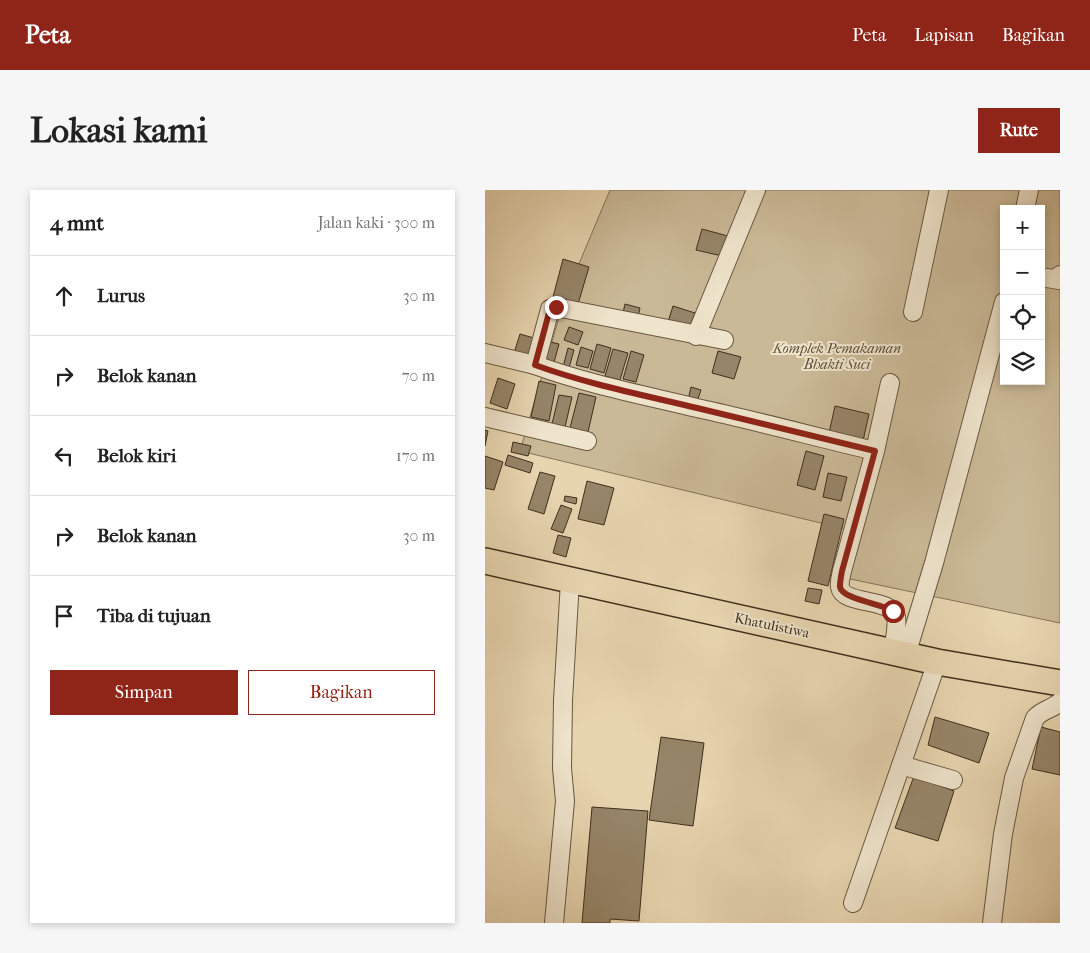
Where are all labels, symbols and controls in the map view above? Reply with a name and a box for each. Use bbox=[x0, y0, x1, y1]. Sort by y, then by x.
text: Peta bbox=[25, 21, 70, 49]
text: Peta bbox=[852, 25, 886, 46]
text: Lapisan bbox=[914, 25, 974, 46]
text: Bagikan bbox=[1002, 25, 1065, 46]
button: Rute bbox=[978, 108, 1060, 153]
text: Lokasi kami bbox=[30, 110, 207, 151]
map controls bbox=[1000, 205, 1045, 385]
button: + bbox=[1000, 205, 1045, 250]
text: 4 mnt bbox=[50, 211, 104, 235]
text: Jalan kaki · 300 m bbox=[318, 213, 435, 232]
button: − bbox=[1000, 250, 1045, 295]
icon: ahead bbox=[50, 282, 78, 310]
text: Lurus bbox=[97, 285, 145, 307]
text: 30 m bbox=[403, 286, 435, 305]
button: locate bbox=[1000, 295, 1045, 340]
route end bbox=[545, 296, 568, 319]
park label: Komplek Pemakaman Bhakti Suci bbox=[772, 340, 901, 373]
button: layers bbox=[1000, 340, 1045, 385]
icon: right bbox=[50, 362, 78, 390]
text: Belok kanan bbox=[97, 365, 197, 387]
text: 70 m bbox=[402, 366, 435, 385]
icon: left bbox=[50, 442, 78, 470]
text: Belok kiri bbox=[97, 445, 176, 467]
text: 170 m bbox=[396, 446, 435, 465]
icon: right bbox=[50, 522, 78, 550]
text: Belok kanan bbox=[97, 525, 197, 547]
text: 30 m bbox=[403, 526, 435, 545]
route start bbox=[882, 600, 905, 623]
icon: arrive bbox=[50, 602, 78, 630]
text: Tiba di tujuan bbox=[97, 605, 211, 627]
street label: Khatulistiwa bbox=[733, 609, 811, 642]
button: Simpan bbox=[50, 670, 238, 715]
button: Bagikan bbox=[248, 670, 435, 715]

